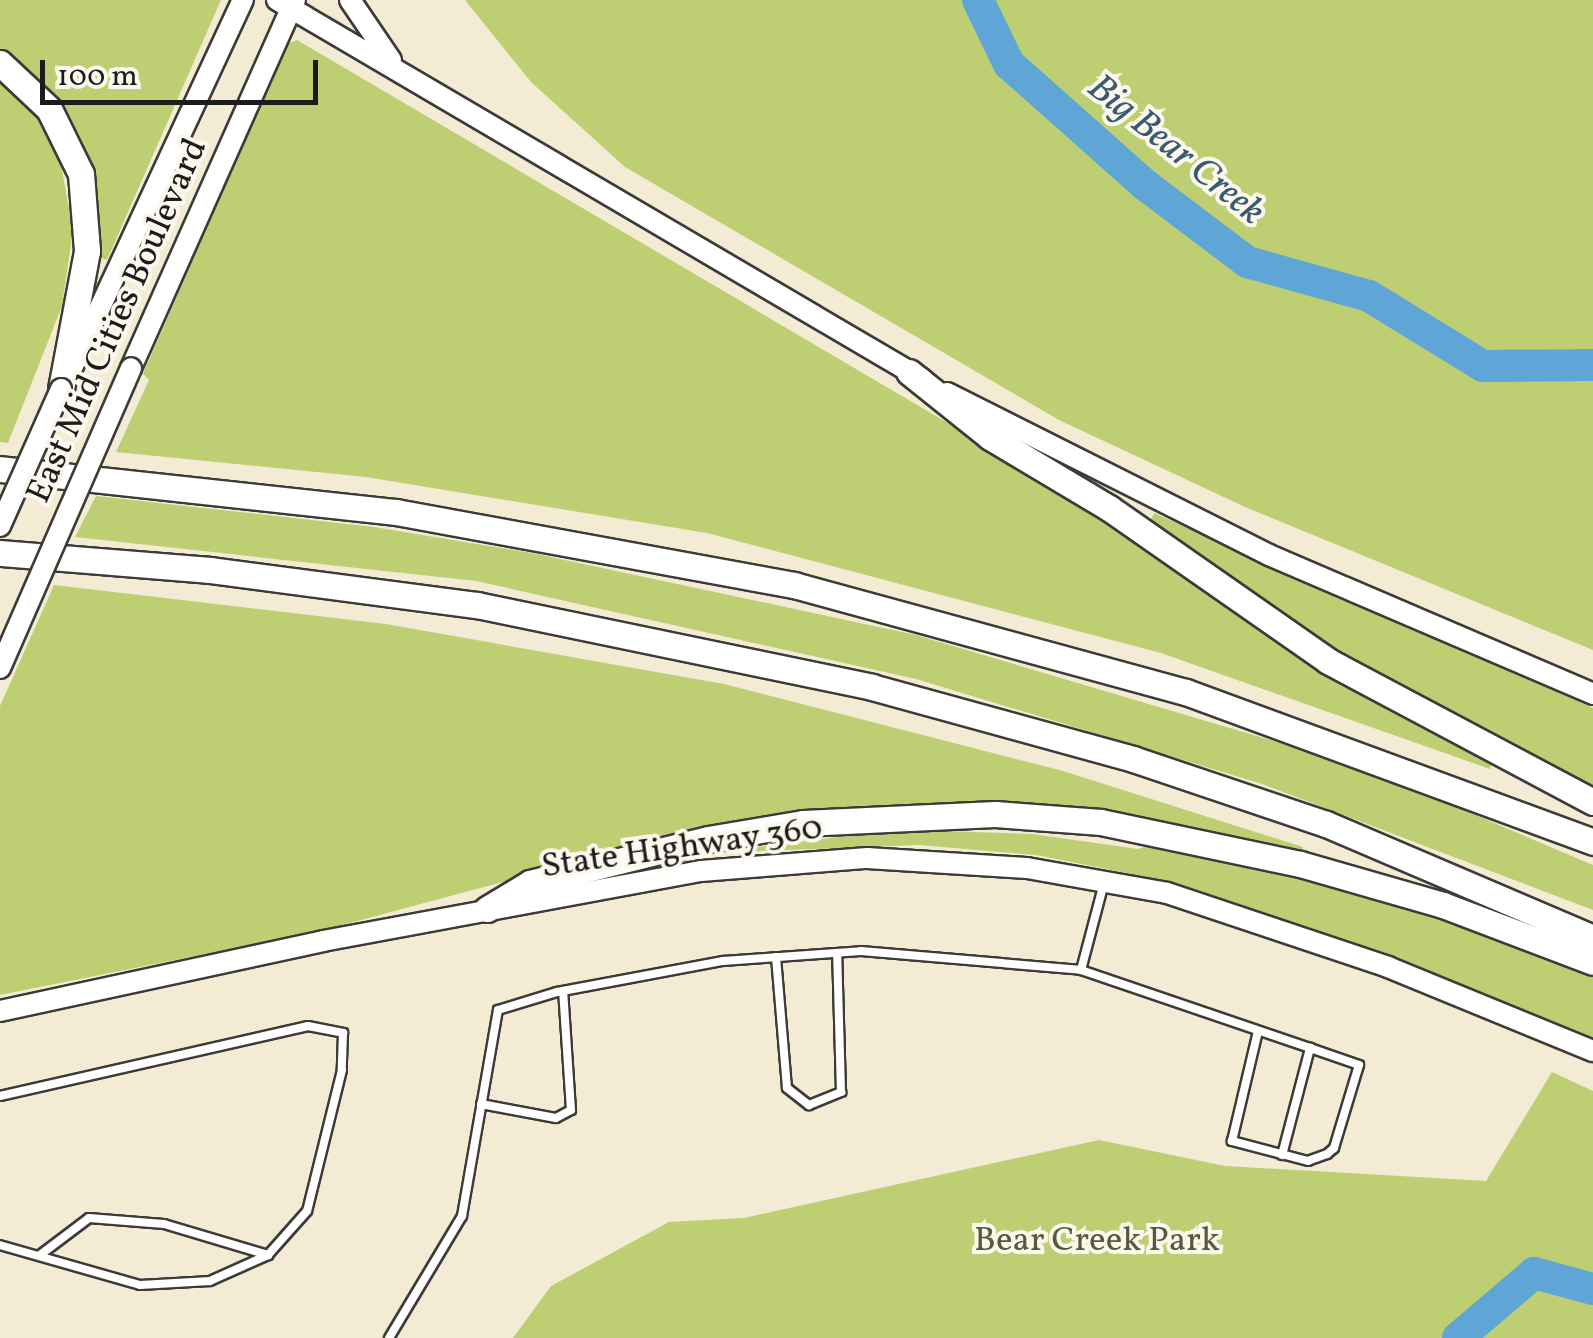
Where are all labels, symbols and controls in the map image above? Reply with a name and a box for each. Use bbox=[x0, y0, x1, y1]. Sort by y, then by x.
scale bar bbox=[45, 40, 322, 102]
text: 100 m bbox=[57, 56, 138, 98]
water label: Big Bear Creek bbox=[1077, 66, 1273, 236]
street label: East Mid Cities Boulevard bbox=[19, 132, 217, 510]
street label: State Highway 360 bbox=[538, 807, 826, 889]
park label: Bear Creek Park bbox=[974, 1220, 1220, 1262]

